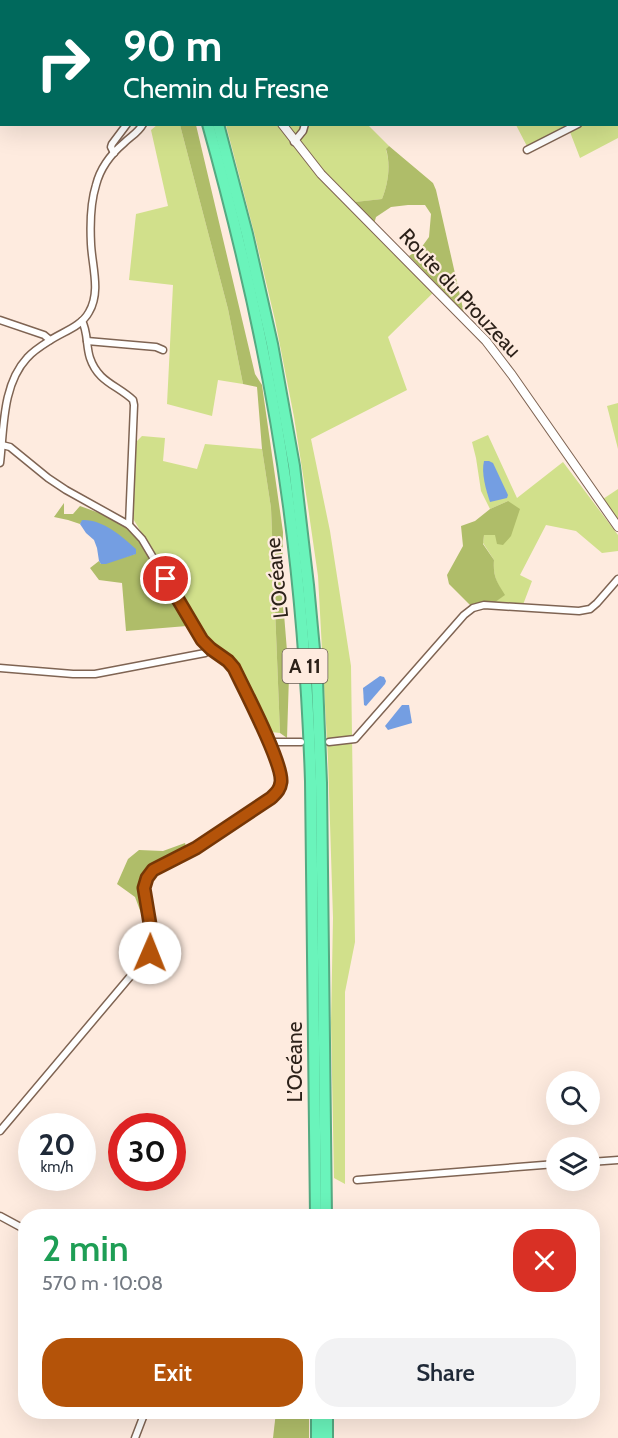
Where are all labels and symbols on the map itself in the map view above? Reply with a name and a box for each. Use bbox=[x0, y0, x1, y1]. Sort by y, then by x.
street label: Route du Prouzeau bbox=[394, 223, 526, 362]
street label: L’Océane bbox=[260, 536, 293, 620]
pin bbox=[140, 553, 191, 604]
road number: A 11 bbox=[282, 649, 328, 683]
position arrow bbox=[118, 921, 182, 985]
street label: L’Océane bbox=[282, 1021, 307, 1102]
speed limit sign: 30 bbox=[108, 1113, 186, 1191]

